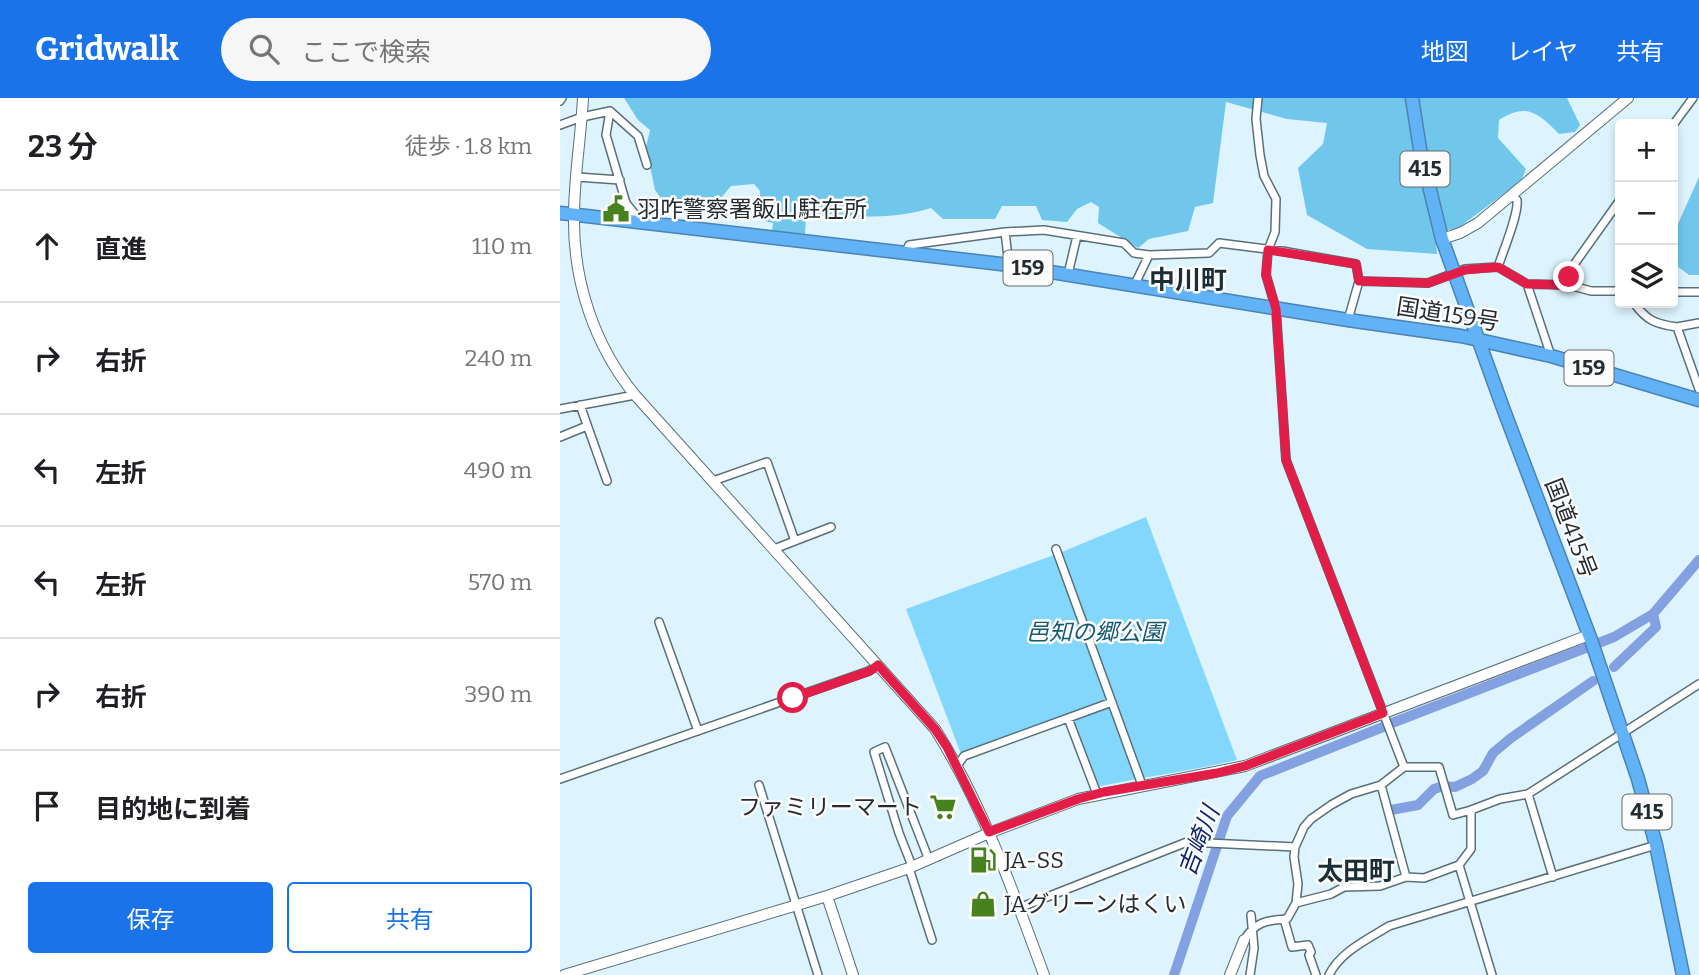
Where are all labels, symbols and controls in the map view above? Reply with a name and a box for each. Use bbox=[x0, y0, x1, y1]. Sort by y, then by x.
search box bbox=[221, 18, 711, 81]
text: Gridwalk bbox=[35, 29, 179, 69]
icon: search bbox=[245, 30, 283, 68]
text: ここで検索 bbox=[301, 37, 431, 68]
text: 地図 bbox=[1421, 38, 1469, 66]
text: レイヤ bbox=[1507, 38, 1578, 66]
text: 共有 bbox=[1616, 38, 1664, 66]
map controls bbox=[1615, 119, 1678, 308]
button: + bbox=[1615, 119, 1678, 182]
text: 23 分 bbox=[28, 129, 98, 165]
text: 徒歩 · 1.8 km bbox=[405, 132, 532, 160]
road number: 415 bbox=[1400, 152, 1450, 186]
button: − bbox=[1615, 182, 1678, 245]
public building icon: 羽咋警察署飯山駐在所 bbox=[601, 194, 631, 224]
place label: 羽咋警察署飯山駐在所 bbox=[637, 195, 867, 223]
icon: ahead bbox=[28, 227, 66, 265]
text: 110 m bbox=[472, 232, 532, 260]
text: 直進 bbox=[95, 234, 147, 265]
button: layers bbox=[1615, 245, 1678, 308]
road number: 159 bbox=[1004, 250, 1052, 286]
route end bbox=[1553, 261, 1584, 292]
district label: 中川町 bbox=[1149, 265, 1227, 296]
street label: 国道159号 bbox=[1395, 292, 1501, 336]
icon: right bbox=[28, 339, 66, 377]
text: 240 m bbox=[465, 344, 532, 372]
text: 右折 bbox=[95, 346, 147, 377]
road number: 159 bbox=[1564, 350, 1614, 386]
icon: left bbox=[28, 451, 66, 489]
text: 490 m bbox=[464, 456, 532, 484]
text: 左折 bbox=[95, 458, 147, 489]
street label: 国道415号 bbox=[1539, 474, 1603, 582]
icon: left bbox=[28, 563, 66, 601]
text: 570 m bbox=[468, 568, 532, 596]
text: 左折 bbox=[95, 570, 147, 601]
park label: 邑知の郷公園 bbox=[1026, 618, 1167, 646]
icon: right bbox=[28, 675, 66, 713]
text: 390 m bbox=[464, 680, 532, 708]
text: 右折 bbox=[95, 682, 147, 713]
route start bbox=[777, 682, 808, 713]
icon: arrive bbox=[28, 787, 66, 825]
supermarket icon: ファミリーマート bbox=[928, 792, 958, 822]
place label: ファミリーマート bbox=[738, 793, 922, 821]
text: 目的地に到着 bbox=[95, 794, 251, 825]
road number: 415 bbox=[1622, 794, 1672, 830]
water label: 吉崎川 bbox=[1173, 800, 1226, 880]
fuel station icon: JA-SS bbox=[968, 845, 998, 875]
place label: JA-SS bbox=[1003, 846, 1064, 874]
district label: 太田町 bbox=[1317, 856, 1395, 887]
button: 保存 bbox=[28, 882, 273, 953]
button: 共有 bbox=[287, 882, 532, 953]
shop icon: JAグリーンはくい bbox=[968, 889, 998, 919]
place label: JAグリーンはくい bbox=[1003, 890, 1186, 918]

